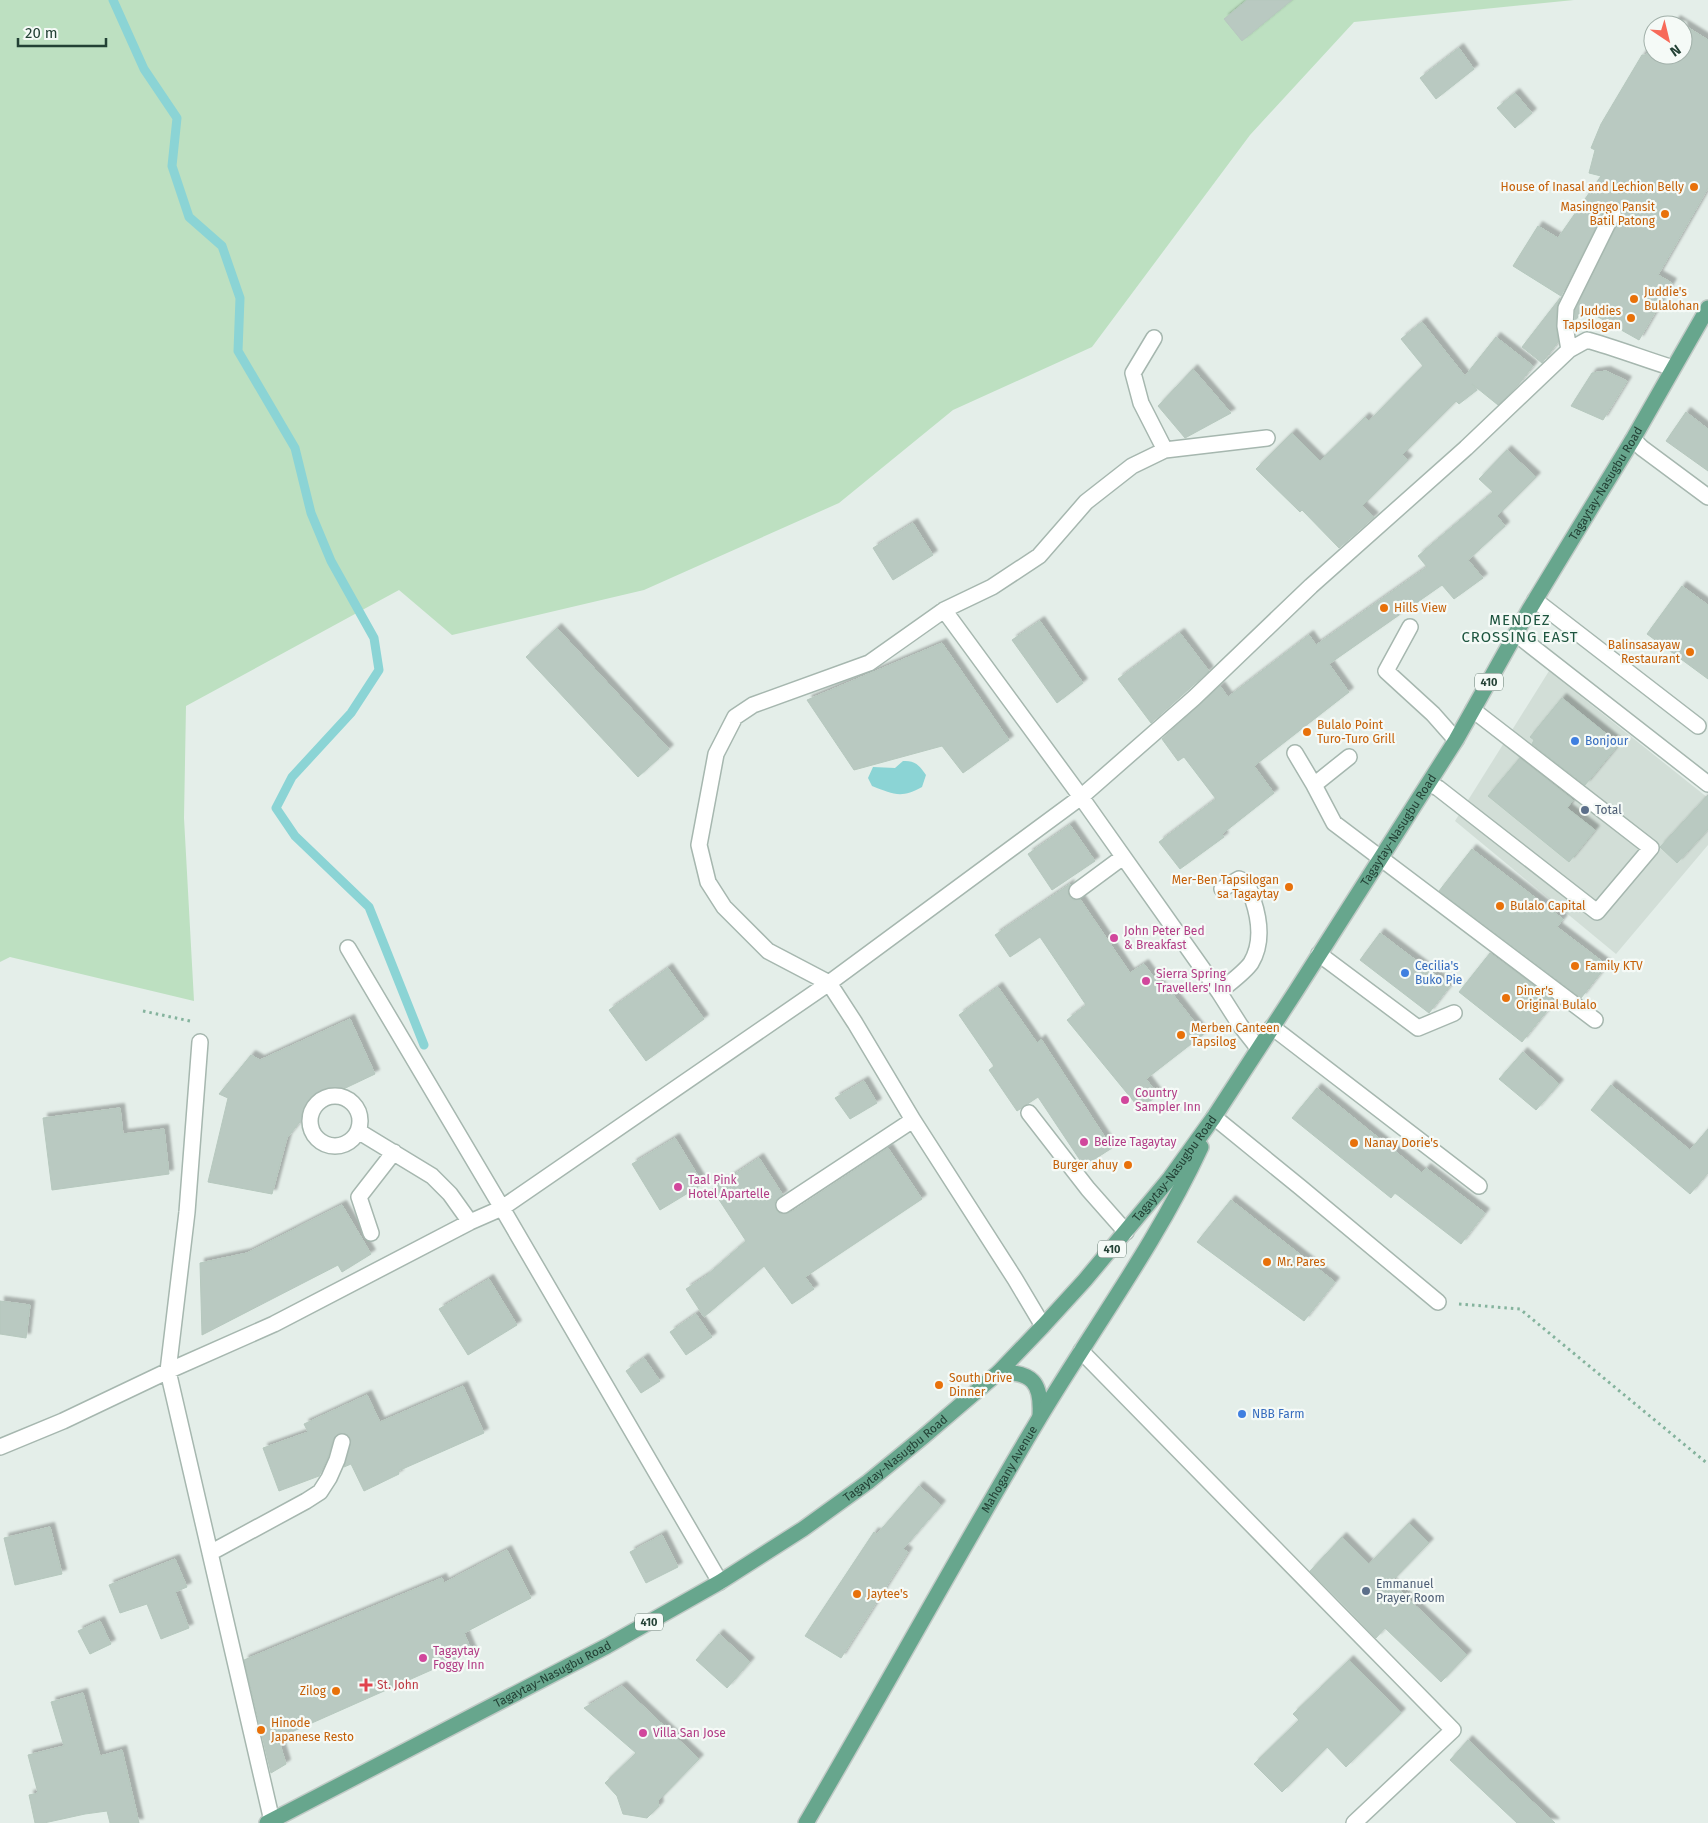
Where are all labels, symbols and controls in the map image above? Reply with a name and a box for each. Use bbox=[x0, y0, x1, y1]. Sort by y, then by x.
scale bar bbox=[18, 15, 105, 47]
north arrow bbox=[1643, 15, 1693, 65]
text: 20 m bbox=[25, 24, 58, 42]
text: N bbox=[1666, 41, 1684, 60]
place label: House of Inasal and Lechion Belly bbox=[1501, 180, 1684, 194]
marker: House of Inasal and Lechion Belly bbox=[1688, 181, 1700, 193]
place label: Masingngo Pansit Batil Patong bbox=[1561, 200, 1656, 228]
marker: Masingngo Pansit Batil Patong bbox=[1659, 208, 1671, 220]
place label: Juddie's Bulalohan bbox=[1644, 285, 1699, 313]
marker: Juddie's Bulalohan bbox=[1628, 293, 1640, 305]
place label: Juddies Tapsilogan bbox=[1563, 304, 1621, 332]
marker: Juddies Tapsilogan bbox=[1625, 312, 1637, 324]
street label: Tagaytay-Nasugbu Road bbox=[1566, 424, 1645, 543]
place label: Hills View bbox=[1394, 601, 1447, 615]
marker: Hills View bbox=[1378, 602, 1390, 614]
district label: MENDEZ CROSSING EAST bbox=[1461, 611, 1579, 646]
place label: Balinsasayaw Restaurant bbox=[1608, 638, 1681, 666]
marker: Balinsasayaw Restaurant bbox=[1684, 646, 1696, 658]
road number: 410 bbox=[1475, 674, 1503, 690]
place label: Bulalo Point Turo-Turo Grill bbox=[1317, 718, 1395, 746]
marker: Bulalo Point Turo-Turo Grill bbox=[1301, 726, 1313, 738]
place label: Bonjour bbox=[1585, 734, 1629, 748]
marker: Bonjour bbox=[1569, 735, 1581, 747]
street label: Tagaytay-Nasugbu Road bbox=[1358, 772, 1439, 889]
place label: Total bbox=[1595, 803, 1622, 817]
marker: Total bbox=[1579, 804, 1591, 816]
place label: Mer-Ben Tapsilogan sa Tagaytay bbox=[1172, 873, 1279, 901]
marker: Mer-Ben Tapsilogan sa Tagaytay bbox=[1283, 881, 1295, 893]
place label: Bulalo Capital bbox=[1510, 899, 1586, 913]
marker: Bulalo Capital bbox=[1494, 900, 1506, 912]
place label: John Peter Bed & Breakfast bbox=[1124, 924, 1205, 952]
marker: John Peter Bed & Breakfast bbox=[1108, 932, 1120, 944]
place label: Cecilia's Buko Pie bbox=[1415, 959, 1462, 987]
place label: Family KTV bbox=[1585, 959, 1643, 973]
marker: Family KTV bbox=[1569, 960, 1581, 972]
place label: Sierra Spring Travellers' Inn bbox=[1156, 967, 1232, 995]
marker: Cecilia's Buko Pie bbox=[1399, 967, 1411, 979]
marker: Sierra Spring Travellers' Inn bbox=[1140, 975, 1152, 987]
place label: Diner's Original Bulalo bbox=[1516, 984, 1597, 1012]
marker: Diner's Original Bulalo bbox=[1500, 992, 1512, 1004]
place label: Merben Canteen Tapsilog bbox=[1191, 1021, 1280, 1049]
marker: Merben Canteen Tapsilog bbox=[1175, 1029, 1187, 1041]
place label: Country Sampler Inn bbox=[1135, 1086, 1201, 1114]
marker: Country Sampler Inn bbox=[1119, 1094, 1131, 1106]
street label: Tagaytay-Nasugbu Road bbox=[1130, 1113, 1220, 1224]
place label: Belize Tagaytay bbox=[1094, 1135, 1176, 1149]
marker: Belize Tagaytay bbox=[1078, 1136, 1090, 1148]
place label: Nanay Dorie's bbox=[1364, 1136, 1439, 1150]
marker: Nanay Dorie's bbox=[1348, 1137, 1360, 1149]
place label: Burger ahuy bbox=[1052, 1158, 1118, 1172]
marker: Burger ahuy bbox=[1122, 1159, 1134, 1171]
place label: Taal Pink Hotel Apartelle bbox=[688, 1173, 770, 1201]
marker: Taal Pink Hotel Apartelle bbox=[672, 1181, 684, 1193]
road number: 410 bbox=[1098, 1240, 1126, 1258]
place label: Mr. Pares bbox=[1277, 1255, 1326, 1269]
marker: Mr. Pares bbox=[1261, 1256, 1273, 1268]
place label: South Drive Dinner bbox=[949, 1371, 1012, 1399]
marker: South Drive Dinner bbox=[933, 1379, 945, 1391]
place label: NBB Farm bbox=[1252, 1407, 1305, 1421]
marker: NBB Farm bbox=[1236, 1408, 1248, 1420]
street label: Tagaytay-Nasugbu Road bbox=[840, 1412, 950, 1505]
street label: Mahogany Avenue bbox=[978, 1423, 1040, 1515]
place label: Emmanuel Prayer Room bbox=[1376, 1577, 1445, 1605]
marker: Emmanuel Prayer Room bbox=[1360, 1585, 1372, 1597]
place label: Jaytee's bbox=[867, 1587, 909, 1601]
marker: Jaytee's bbox=[851, 1588, 863, 1600]
road number: 410 bbox=[635, 1614, 663, 1630]
street label: Tagaytay-Nasugbu Road bbox=[492, 1638, 614, 1711]
place label: Tagaytay Foggy Inn bbox=[433, 1644, 485, 1672]
marker: Tagaytay Foggy Inn bbox=[417, 1652, 429, 1664]
marker: St. John bbox=[359, 1678, 373, 1692]
place label: St. John bbox=[377, 1678, 419, 1692]
place label: Zilog bbox=[300, 1684, 327, 1698]
marker: Zilog bbox=[330, 1685, 342, 1697]
place label: Hinode Japanese Resto bbox=[271, 1716, 354, 1744]
marker: Hinode Japanese Resto bbox=[255, 1724, 267, 1736]
place label: Villa San Jose bbox=[653, 1726, 726, 1740]
marker: Villa San Jose bbox=[637, 1727, 649, 1739]

